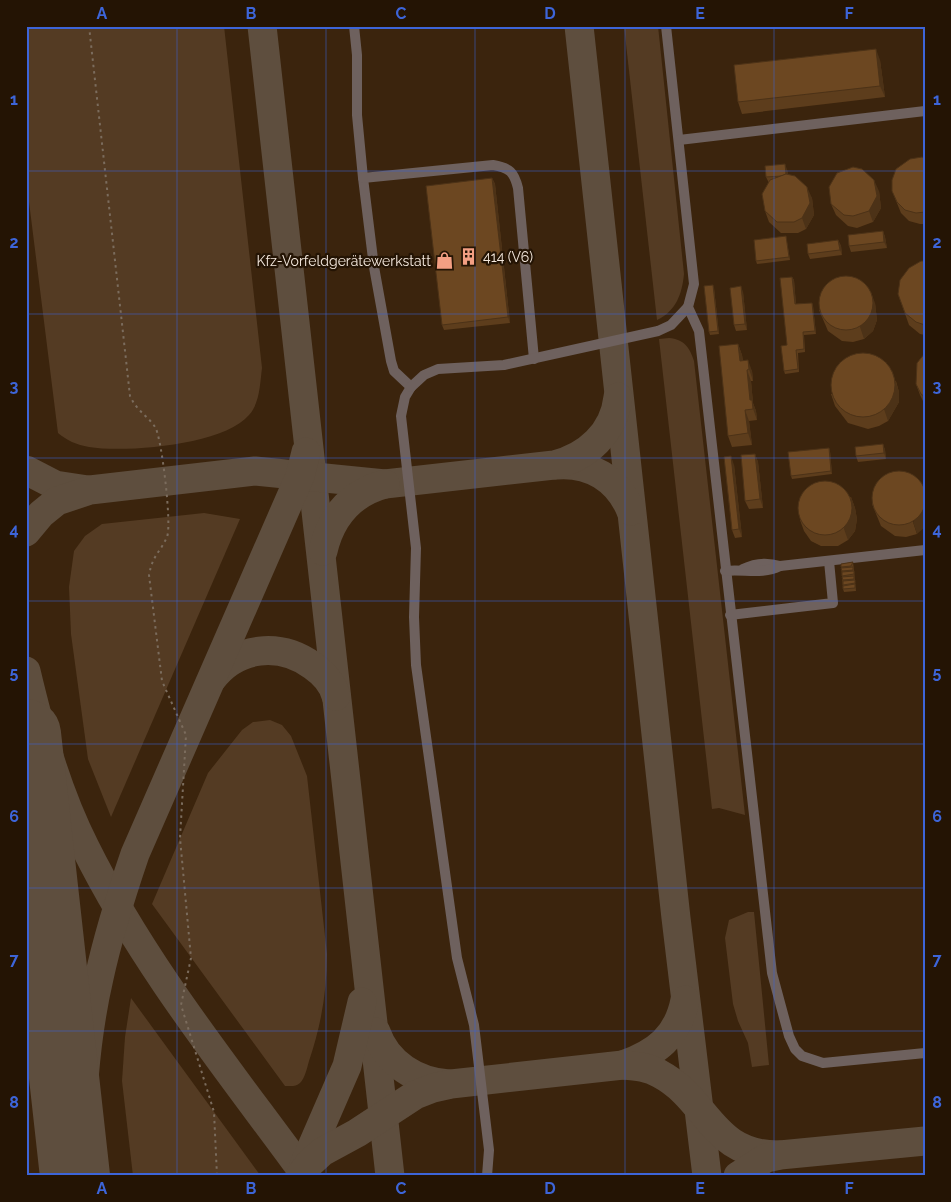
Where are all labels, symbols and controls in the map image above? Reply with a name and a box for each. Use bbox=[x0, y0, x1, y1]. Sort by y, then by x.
text: A bbox=[97, 4, 108, 23]
text: B bbox=[246, 4, 257, 23]
text: C bbox=[396, 4, 407, 23]
text: D bbox=[544, 4, 556, 23]
text: E bbox=[695, 4, 705, 23]
text: F bbox=[844, 4, 854, 23]
text: 1 bbox=[10, 90, 18, 109]
text: 1 bbox=[933, 90, 941, 109]
text: 2 bbox=[9, 233, 19, 252]
text: 2 bbox=[932, 233, 942, 252]
building icon: 414 (V6) bbox=[459, 247, 479, 267]
place label: 414 (V6) bbox=[483, 249, 533, 265]
shop icon: Kfz-Vorfeldgerätewerkstatt bbox=[435, 251, 455, 271]
place label: Kfz-Vorfeldgerätewerkstatt bbox=[257, 253, 431, 269]
text: 3 bbox=[10, 377, 19, 396]
text: 3 bbox=[933, 377, 942, 396]
text: 4 bbox=[9, 520, 19, 539]
text: 4 bbox=[932, 520, 942, 539]
text: 5 bbox=[10, 663, 19, 682]
text: 5 bbox=[933, 663, 942, 682]
text: 6 bbox=[9, 807, 19, 826]
text: 6 bbox=[932, 807, 942, 826]
text: 7 bbox=[10, 950, 19, 969]
text: 7 bbox=[933, 950, 942, 969]
text: 8 bbox=[9, 1093, 19, 1112]
text: 8 bbox=[932, 1093, 942, 1112]
text: A bbox=[97, 1179, 108, 1198]
text: B bbox=[246, 1179, 257, 1198]
text: C bbox=[396, 1179, 407, 1198]
text: D bbox=[544, 1179, 556, 1198]
text: E bbox=[695, 1179, 705, 1198]
text: F bbox=[844, 1179, 854, 1198]

